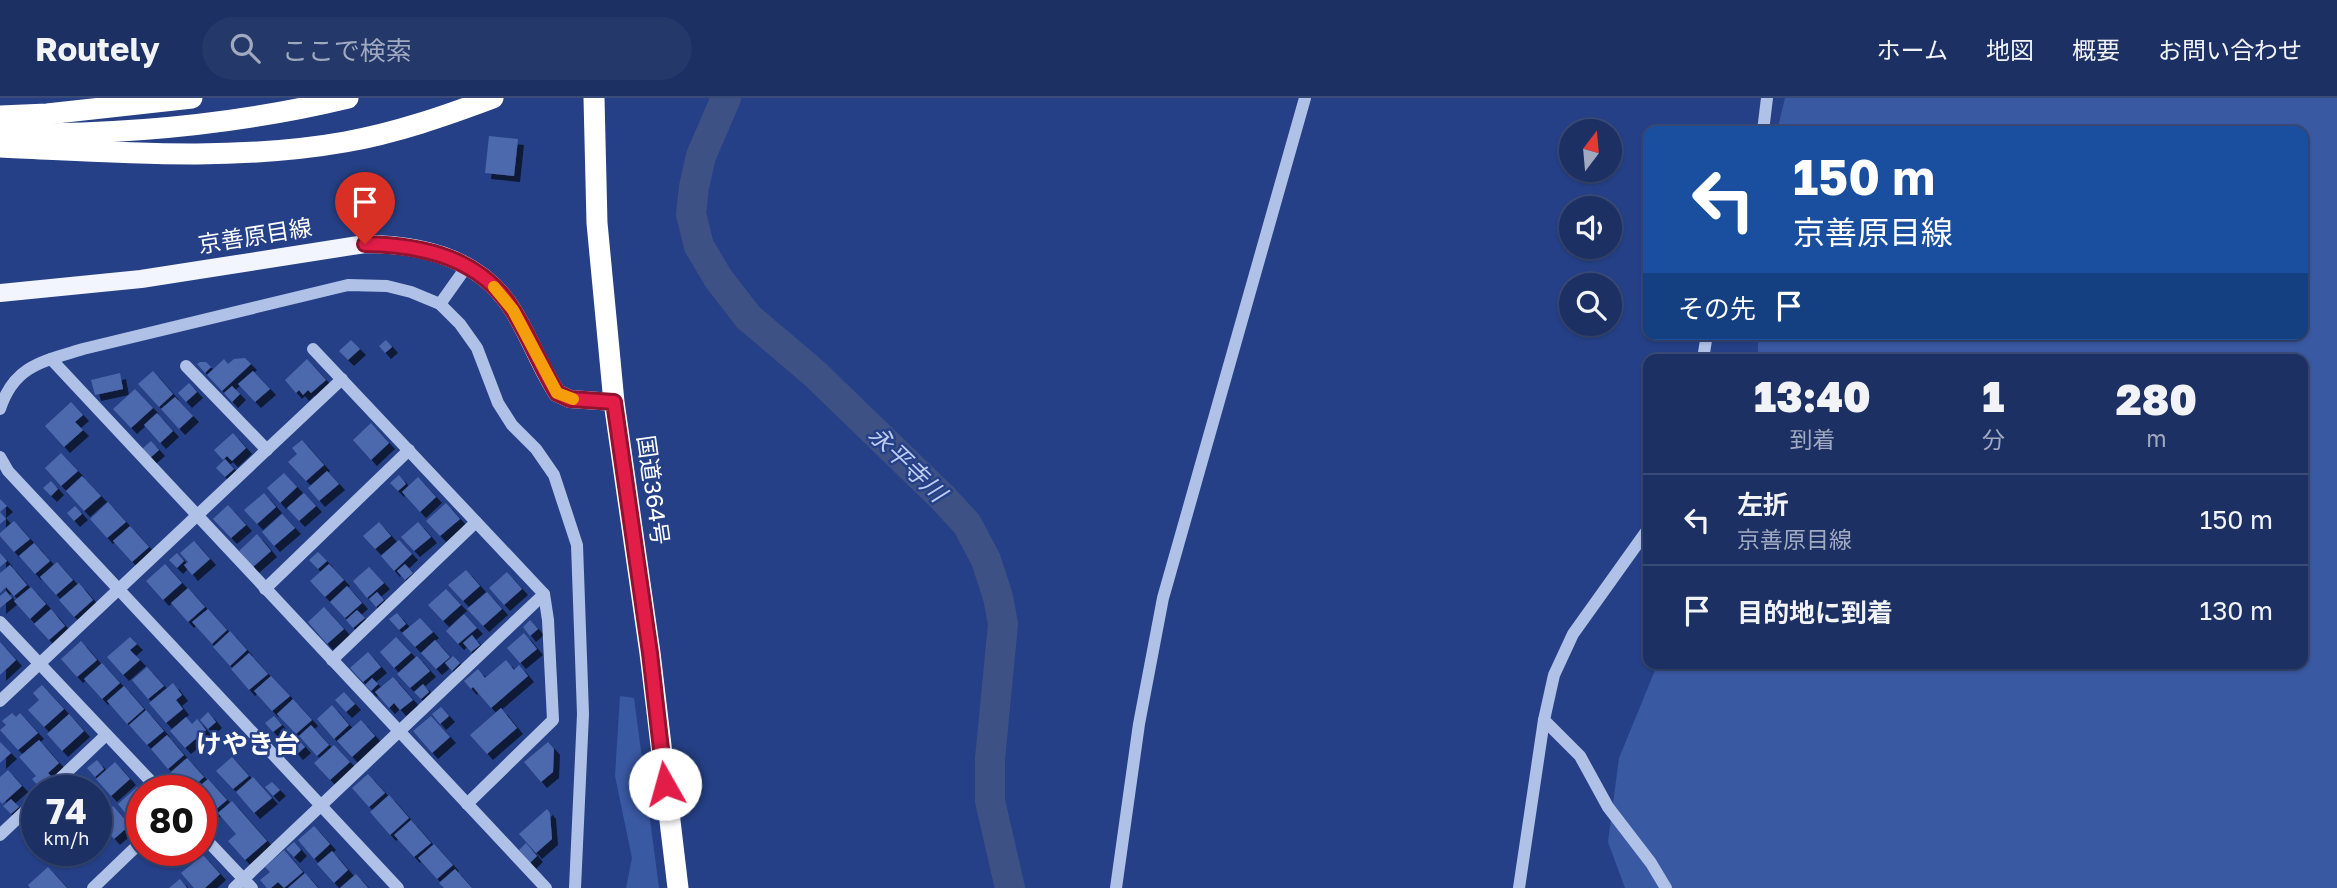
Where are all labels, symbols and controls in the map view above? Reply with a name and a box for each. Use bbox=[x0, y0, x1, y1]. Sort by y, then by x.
search box bbox=[202, 17, 692, 80]
text: Routely bbox=[35, 29, 160, 68]
icon: search bbox=[226, 29, 264, 67]
text: ここで検索 bbox=[282, 35, 412, 66]
text: ホーム bbox=[1877, 35, 1948, 64]
text: 地図 bbox=[1986, 35, 2034, 64]
text: 概要 bbox=[2072, 35, 2120, 64]
text: お問い合わせ bbox=[2158, 35, 2302, 64]
north arrow bbox=[1559, 119, 1622, 182]
map controls bbox=[1559, 119, 1622, 336]
text: 150 m bbox=[1793, 147, 1935, 206]
icon: left bbox=[1678, 154, 1769, 245]
pin bbox=[335, 172, 395, 244]
icon: arrive bbox=[346, 183, 384, 221]
button: sound bbox=[1559, 196, 1622, 259]
street label: 京善原目線 bbox=[196, 212, 314, 258]
text: 京善原目線 bbox=[1793, 213, 1953, 251]
button: search bbox=[1559, 273, 1622, 336]
icon: arrive bbox=[1770, 287, 1808, 325]
text: その先 bbox=[1678, 293, 1756, 324]
text: 13:40 bbox=[1754, 371, 1871, 421]
text: 1 bbox=[1982, 371, 2004, 421]
text: 280 bbox=[2116, 374, 2197, 424]
water label: 永平寺川 bbox=[863, 419, 955, 509]
text: m bbox=[2146, 424, 2167, 452]
text: 到着 bbox=[1789, 425, 1835, 453]
text: 分 bbox=[1982, 425, 2005, 453]
street label: 国道364号 bbox=[632, 433, 676, 546]
text: 左折 bbox=[1737, 489, 1789, 520]
icon: left bbox=[1678, 501, 1716, 539]
text: 150 m bbox=[2200, 504, 2273, 535]
text: 京善原目線 bbox=[1737, 525, 1852, 553]
icon: arrive bbox=[1678, 592, 1716, 630]
text: 130 m bbox=[2200, 595, 2273, 626]
text: 目的地に到着 bbox=[1737, 597, 1893, 628]
district label: けやき台 bbox=[196, 728, 300, 759]
position arrow bbox=[628, 747, 702, 821]
speed limit sign: 80 bbox=[126, 775, 217, 866]
text: 74 bbox=[46, 790, 87, 832]
text: km/h bbox=[44, 827, 89, 849]

